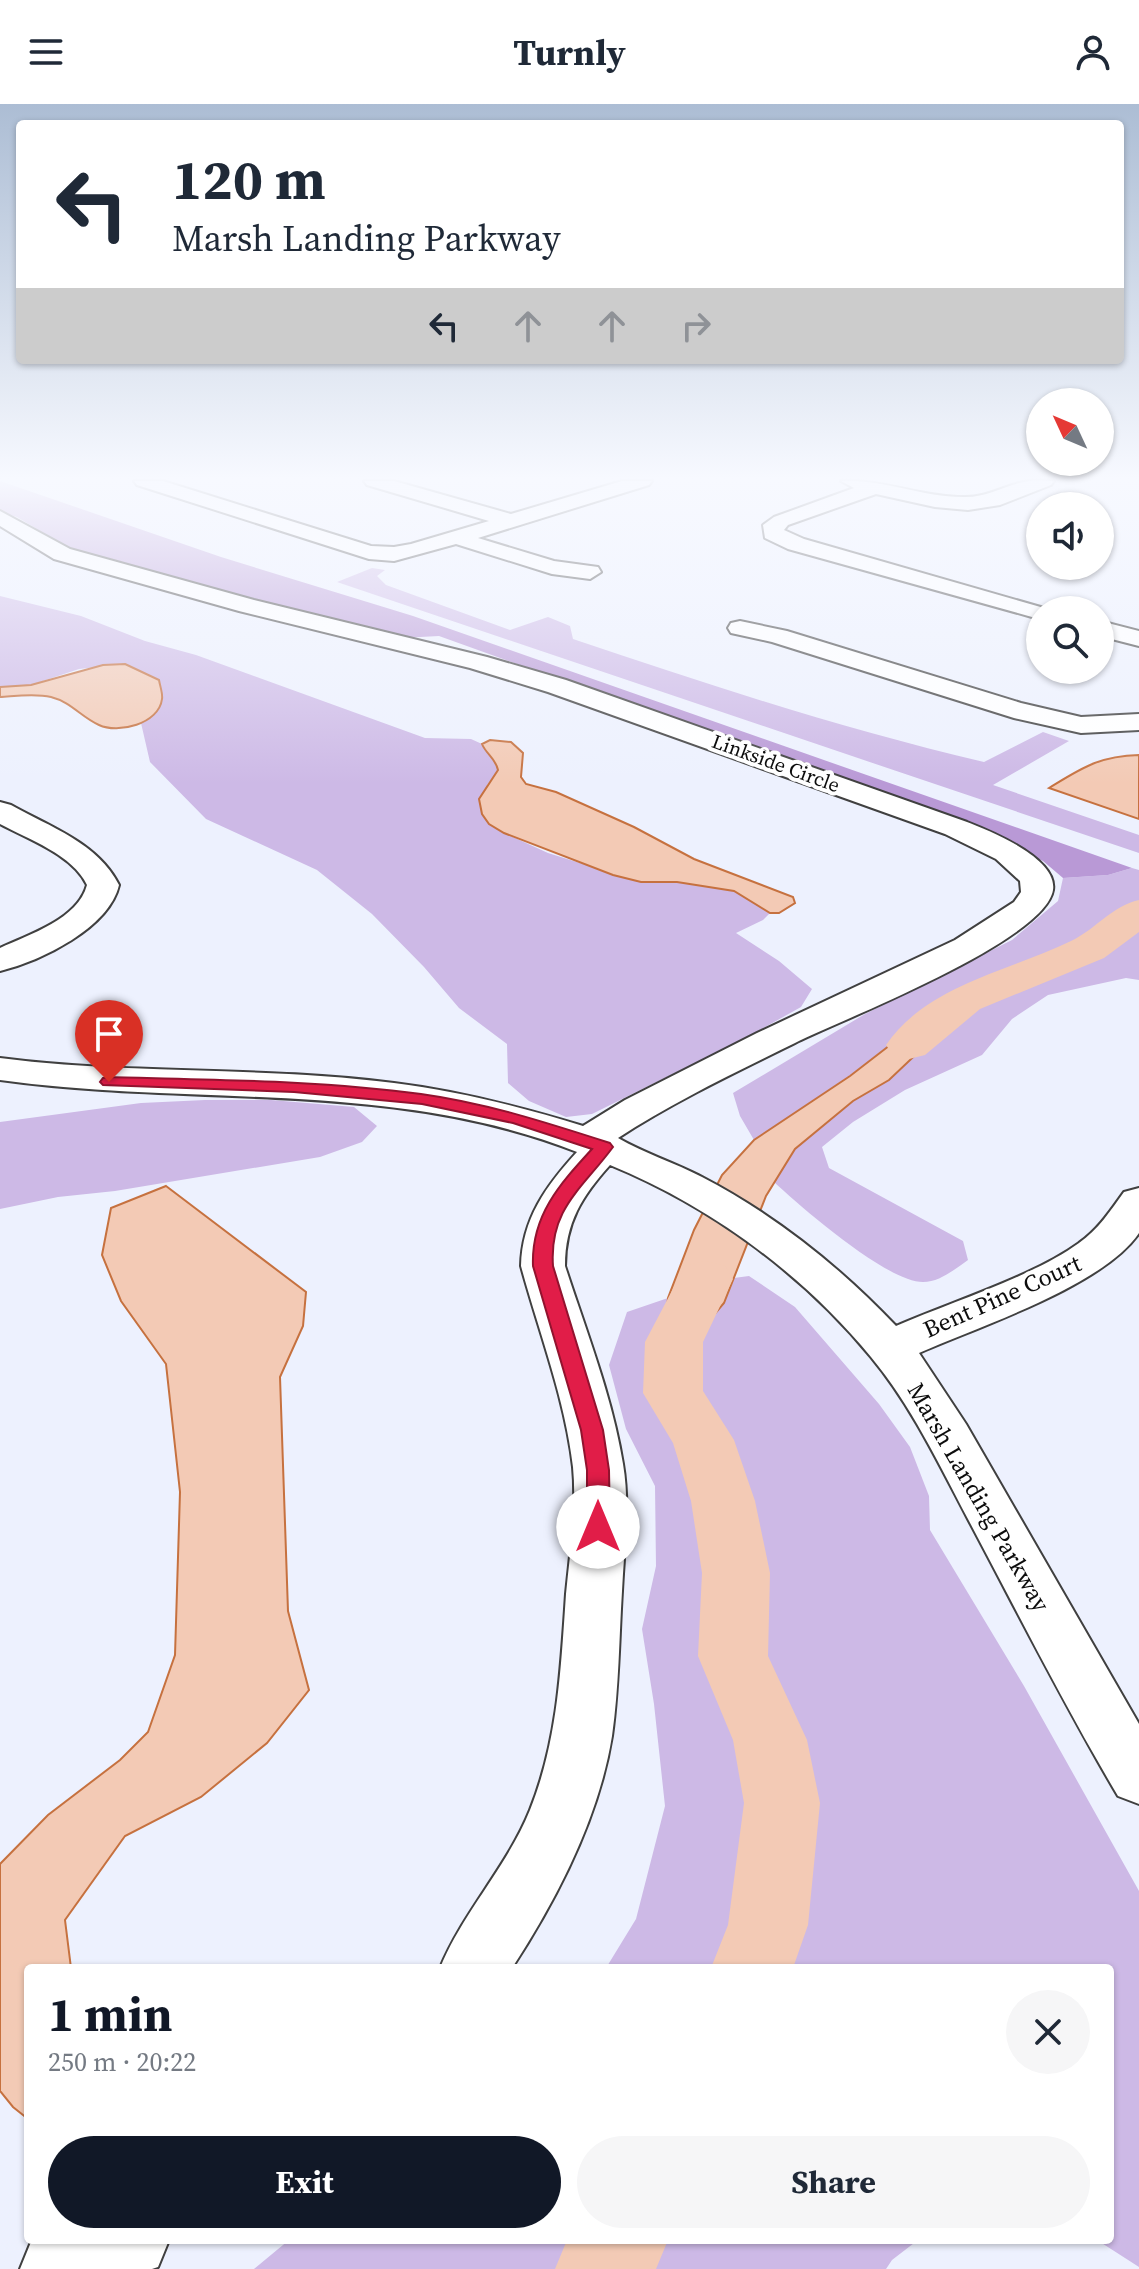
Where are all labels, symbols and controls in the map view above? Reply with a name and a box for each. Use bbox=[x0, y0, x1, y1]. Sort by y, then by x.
text: Turnly bbox=[513, 28, 626, 77]
icon: menu bbox=[24, 30, 68, 74]
icon: person bbox=[1071, 30, 1115, 74]
text: 120 m bbox=[172, 141, 326, 218]
icon: left bbox=[40, 152, 144, 256]
text: Marsh Landing Parkway bbox=[172, 214, 561, 263]
icon: left bbox=[422, 304, 466, 348]
icon: ahead bbox=[506, 304, 550, 348]
icon: ahead bbox=[590, 304, 634, 348]
icon: right bbox=[674, 304, 718, 348]
north arrow bbox=[1026, 388, 1114, 476]
map controls bbox=[1026, 388, 1114, 684]
button: sound bbox=[1026, 492, 1114, 580]
button: search bbox=[1026, 596, 1114, 684]
street label: Linkside Circle bbox=[708, 727, 844, 799]
pin bbox=[75, 1000, 143, 1082]
icon: arrive bbox=[87, 1012, 131, 1056]
street label: Bent Pine Court bbox=[918, 1246, 1086, 1346]
street label: Marsh Landing Parkway bbox=[900, 1377, 1058, 1618]
position arrow bbox=[556, 1485, 640, 1569]
text: 1 min bbox=[48, 1981, 173, 2047]
button: close bbox=[1006, 1990, 1090, 2074]
text: 250 m · 20:22 bbox=[48, 2044, 196, 2080]
button: Exit bbox=[48, 2136, 561, 2228]
button: Share bbox=[577, 2136, 1090, 2228]

